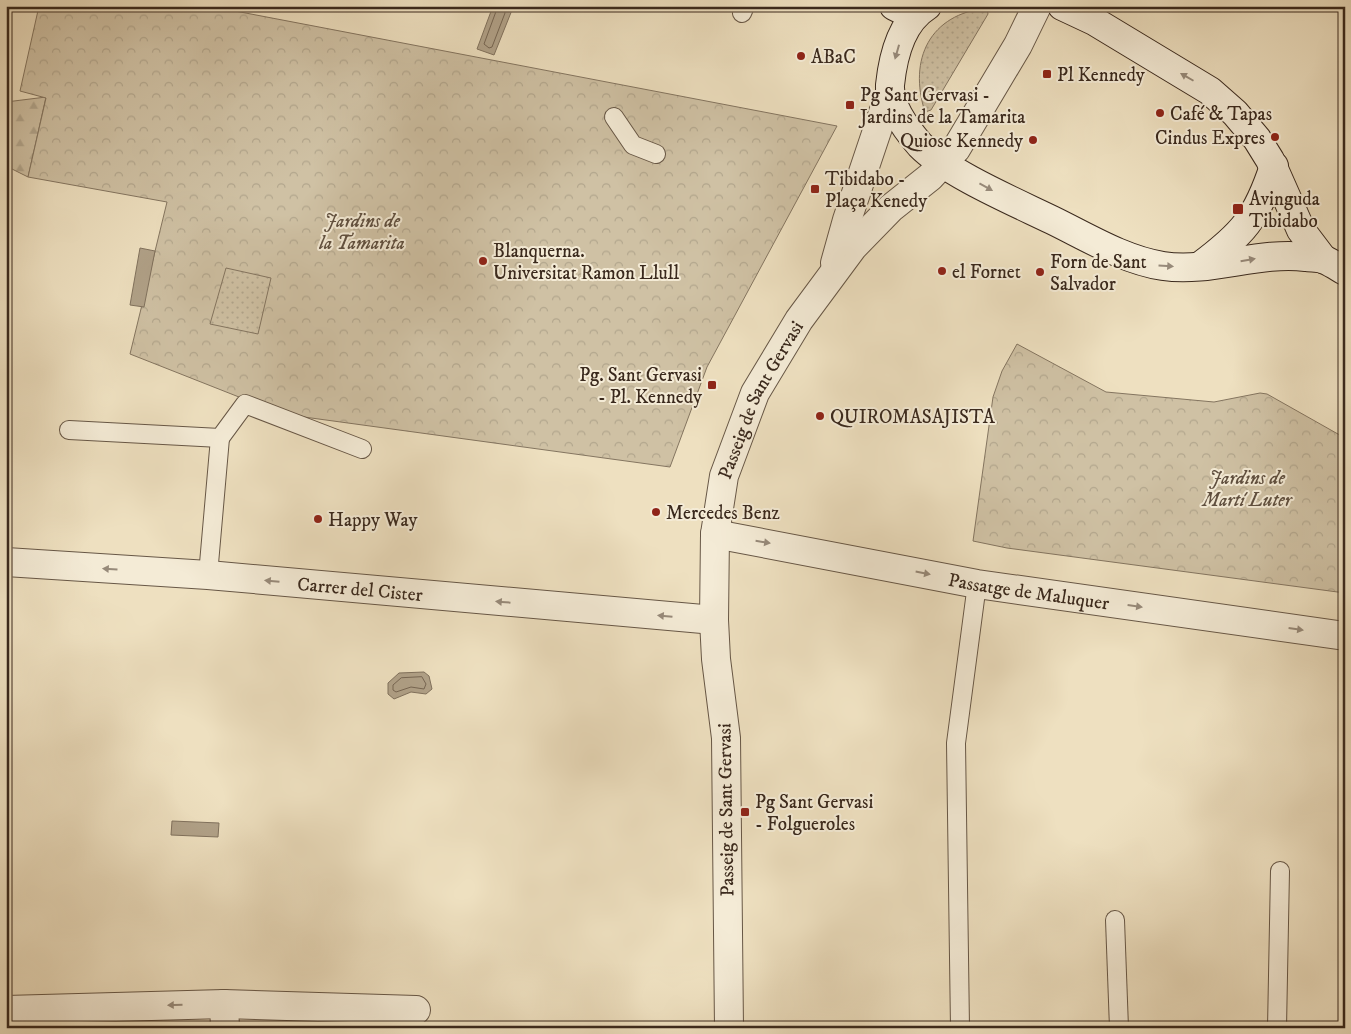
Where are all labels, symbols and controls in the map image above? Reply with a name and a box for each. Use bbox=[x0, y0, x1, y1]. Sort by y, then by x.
one-way arrow bbox=[892, 45, 900, 60]
place label: ABaC bbox=[811, 46, 856, 69]
marker: ABaC bbox=[795, 50, 807, 62]
place label: Pl Kennedy bbox=[1057, 64, 1146, 87]
marker: Pl Kennedy bbox=[1041, 68, 1053, 80]
one-way arrow bbox=[1180, 72, 1193, 81]
place label: Pg Sant Gervasi - Jardins de la Tamarita bbox=[858, 84, 1025, 129]
marker: Pg Sant Gervasi - Jardins de la Tamarita bbox=[844, 99, 856, 111]
place label: Café & Tapas bbox=[1170, 103, 1272, 126]
marker: Café & Tapas bbox=[1154, 107, 1166, 119]
place label: Cindus Expres bbox=[1155, 127, 1265, 150]
place label: Quiosc Kennedy bbox=[900, 130, 1024, 153]
marker: Cindus Expres bbox=[1269, 131, 1281, 143]
marker: Quiosc Kennedy bbox=[1027, 134, 1039, 146]
place label: Tibidabo - Plaça Kenedy bbox=[825, 168, 928, 213]
marker: Tibidabo - Plaça Kenedy bbox=[809, 183, 821, 195]
one-way arrow bbox=[979, 183, 994, 191]
place label: Avinguda Tibidabo bbox=[1249, 188, 1320, 233]
marker: Avinguda Tibidabo bbox=[1231, 202, 1245, 216]
park label: Jardins de la Tamarita bbox=[318, 210, 405, 255]
place label: Blanquerna. Universitat Ramon Llull bbox=[493, 240, 679, 285]
place label: Forn de Sant Salvador bbox=[1050, 251, 1147, 296]
marker: Blanquerna. Universitat Ramon Llull bbox=[477, 255, 489, 267]
one-way arrow bbox=[1241, 255, 1257, 263]
place label: el Fornet bbox=[952, 261, 1021, 284]
one-way arrow bbox=[1159, 262, 1175, 270]
marker: el Fornet bbox=[936, 265, 948, 277]
marker: Forn de Sant Salvador bbox=[1034, 266, 1046, 278]
street label: Passeig de Sant Gervasi bbox=[714, 317, 809, 483]
place label: Pg. Sant Gervasi - Pl. Kennedy bbox=[579, 364, 703, 409]
marker: Pg. Sant Gervasi - Pl. Kennedy bbox=[706, 379, 718, 391]
place label: QUIROMASAJISTA bbox=[830, 406, 996, 429]
marker: QUIROMASAJISTA bbox=[814, 410, 826, 422]
park label: Jardins de Martí Luter bbox=[1200, 467, 1294, 512]
place label: Mercedes Benz bbox=[666, 502, 780, 525]
marker: Mercedes Benz bbox=[650, 506, 662, 518]
place label: Happy Way bbox=[328, 509, 418, 532]
marker: Happy Way bbox=[312, 513, 324, 525]
one-way arrow bbox=[756, 539, 772, 547]
one-way arrow bbox=[101, 565, 117, 573]
one-way arrow bbox=[915, 569, 930, 577]
street label: Passatge de Maluquer bbox=[946, 569, 1111, 616]
street label: Carrer del Cister bbox=[296, 573, 424, 607]
one-way arrow bbox=[264, 577, 280, 585]
one-way arrow bbox=[495, 597, 511, 605]
one-way arrow bbox=[1127, 603, 1143, 611]
one-way arrow bbox=[657, 612, 673, 620]
one-way arrow bbox=[1288, 626, 1304, 634]
street label: Passeig de Sant Gervasi bbox=[713, 723, 740, 897]
place label: Pg Sant Gervasi - Folgueroles bbox=[755, 791, 873, 836]
marker: Pg Sant Gervasi - Folgueroles bbox=[739, 806, 751, 818]
one-way arrow bbox=[167, 1002, 183, 1010]

